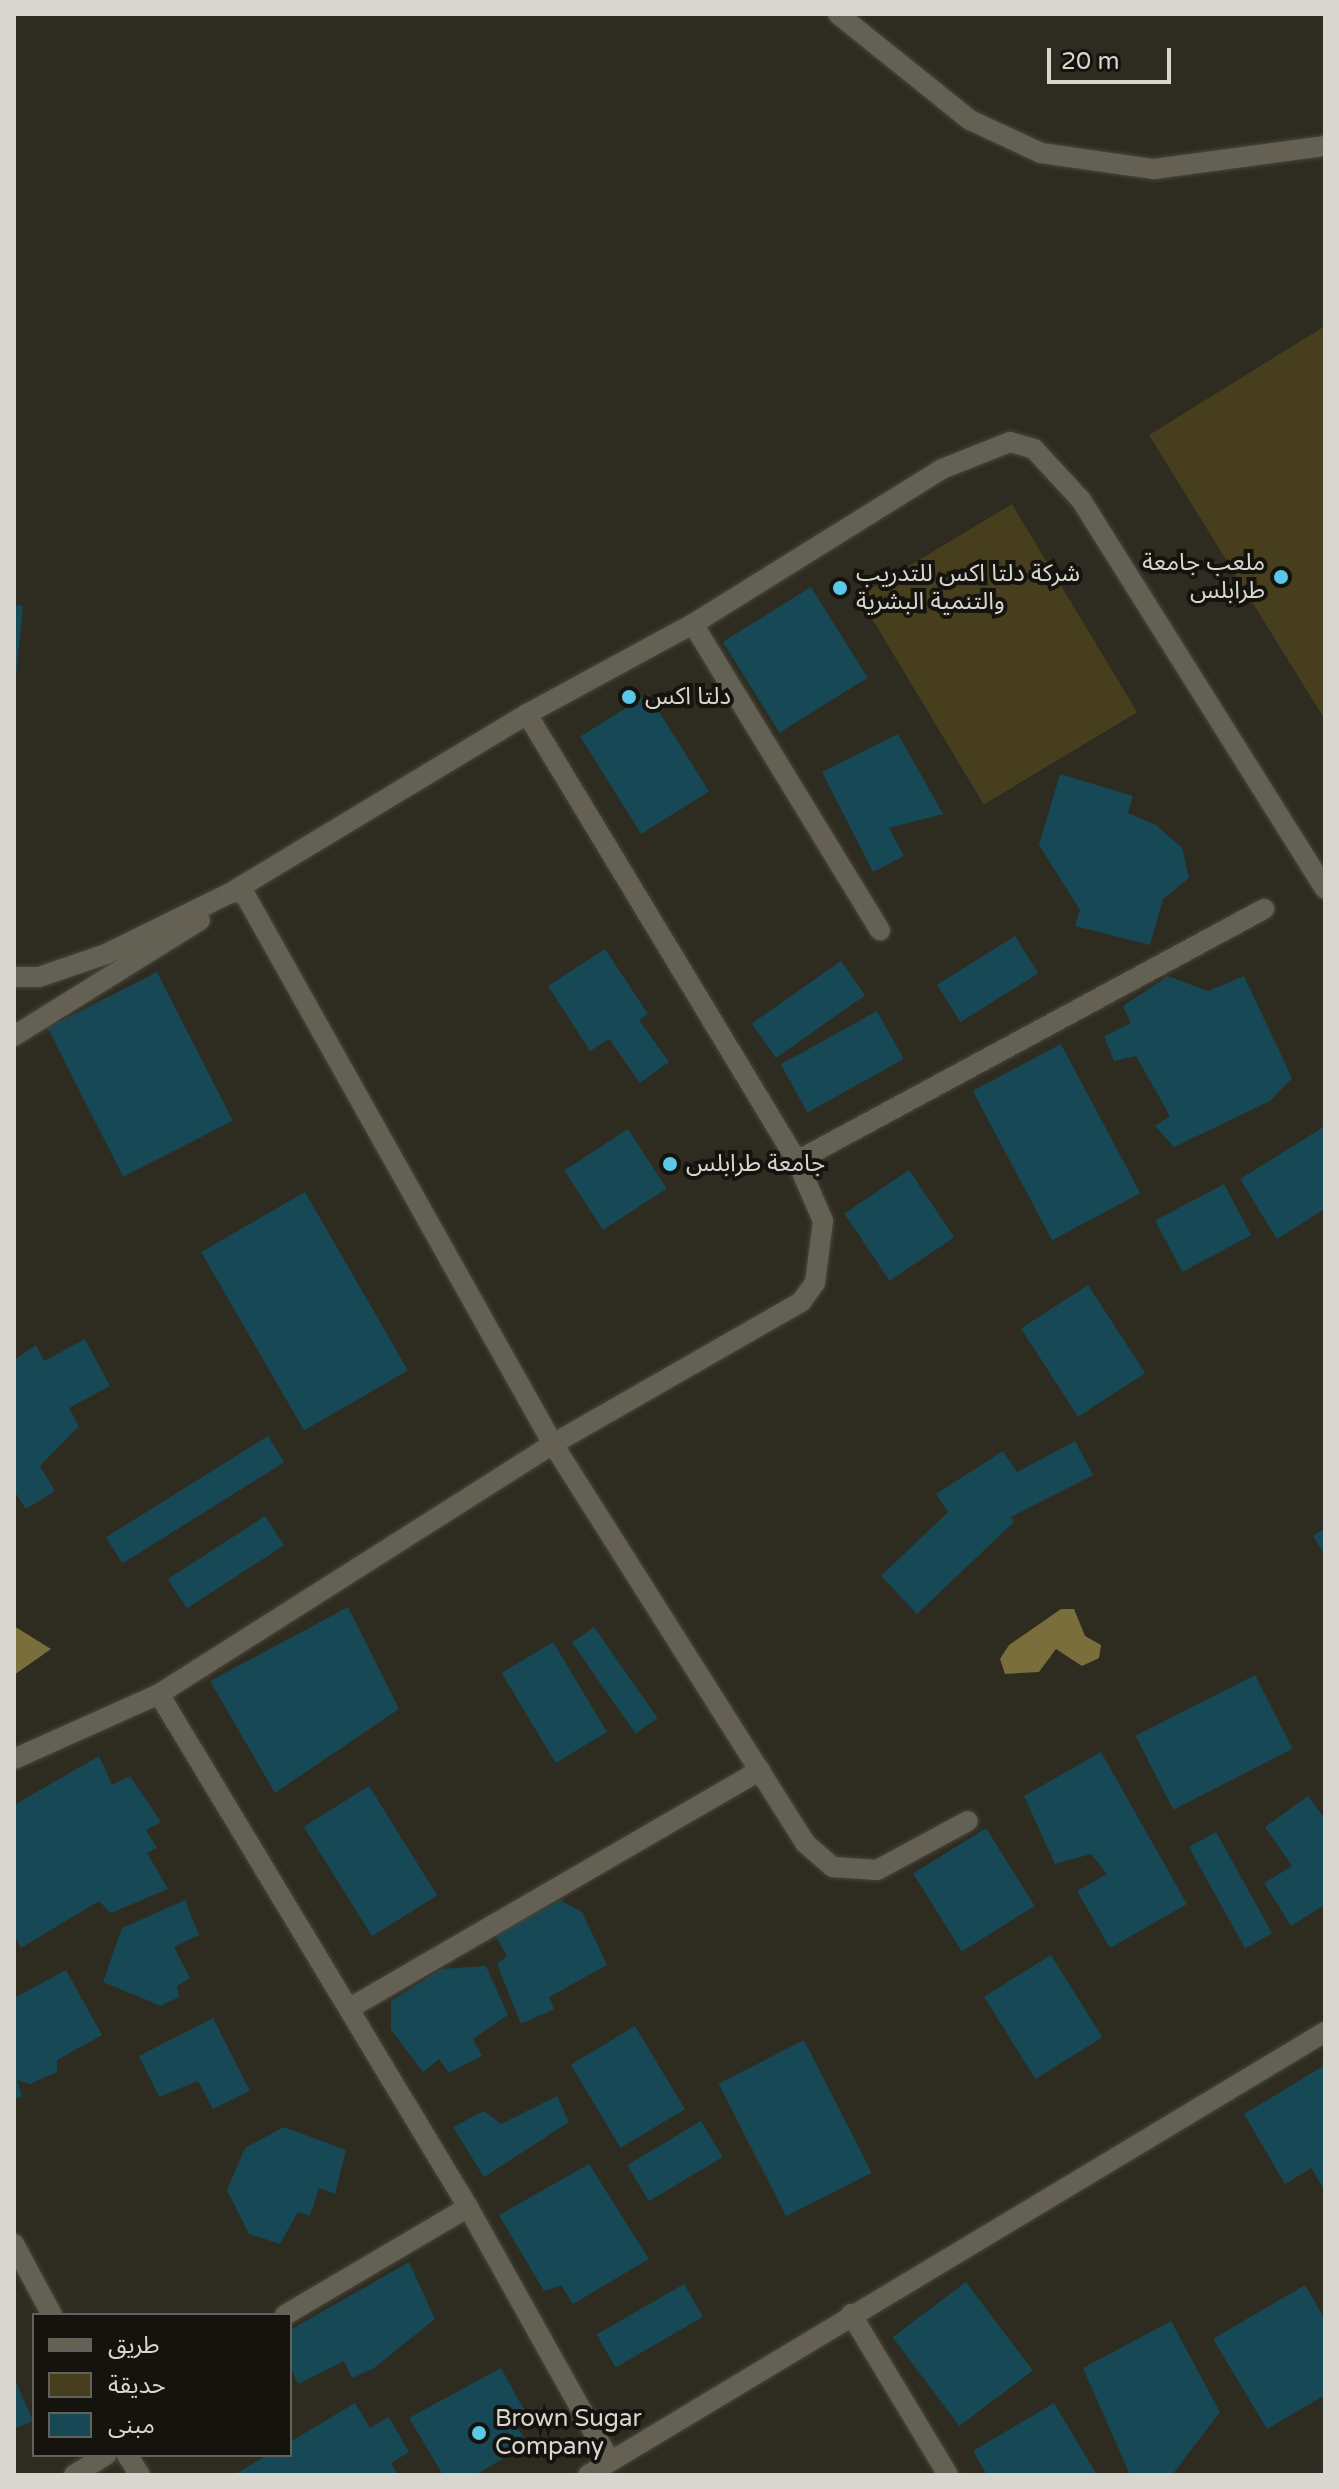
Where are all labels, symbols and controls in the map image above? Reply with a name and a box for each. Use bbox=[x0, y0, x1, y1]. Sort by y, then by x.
scale bar bbox=[1051, 32, 1175, 82]
text: 20 m bbox=[1061, 47, 1119, 76]
place label: ملعب جامعة طرابلس bbox=[1142, 549, 1265, 605]
place label: شركة دلتا اكس للتدريب والتنمية البشرية bbox=[856, 560, 1080, 616]
marker: ملعب جامعة طرابلس bbox=[1272, 568, 1290, 586]
marker: شركة دلتا اكس للتدريب والتنمية البشرية bbox=[831, 579, 849, 597]
place label: دلتا اكس bbox=[645, 683, 731, 711]
marker: دلتا اكس bbox=[620, 688, 638, 706]
place label: جامعة طرابلس bbox=[686, 1150, 825, 1178]
marker: جامعة طرابلس bbox=[661, 1155, 679, 1173]
legend bbox=[32, 2313, 292, 2457]
text: طريق bbox=[108, 2331, 160, 2360]
text: حديقة bbox=[108, 2371, 166, 2400]
place label: Brown Sugar Company bbox=[495, 2405, 642, 2461]
text: مبنى bbox=[108, 2411, 155, 2440]
marker: Brown Sugar Company bbox=[470, 2424, 488, 2442]

